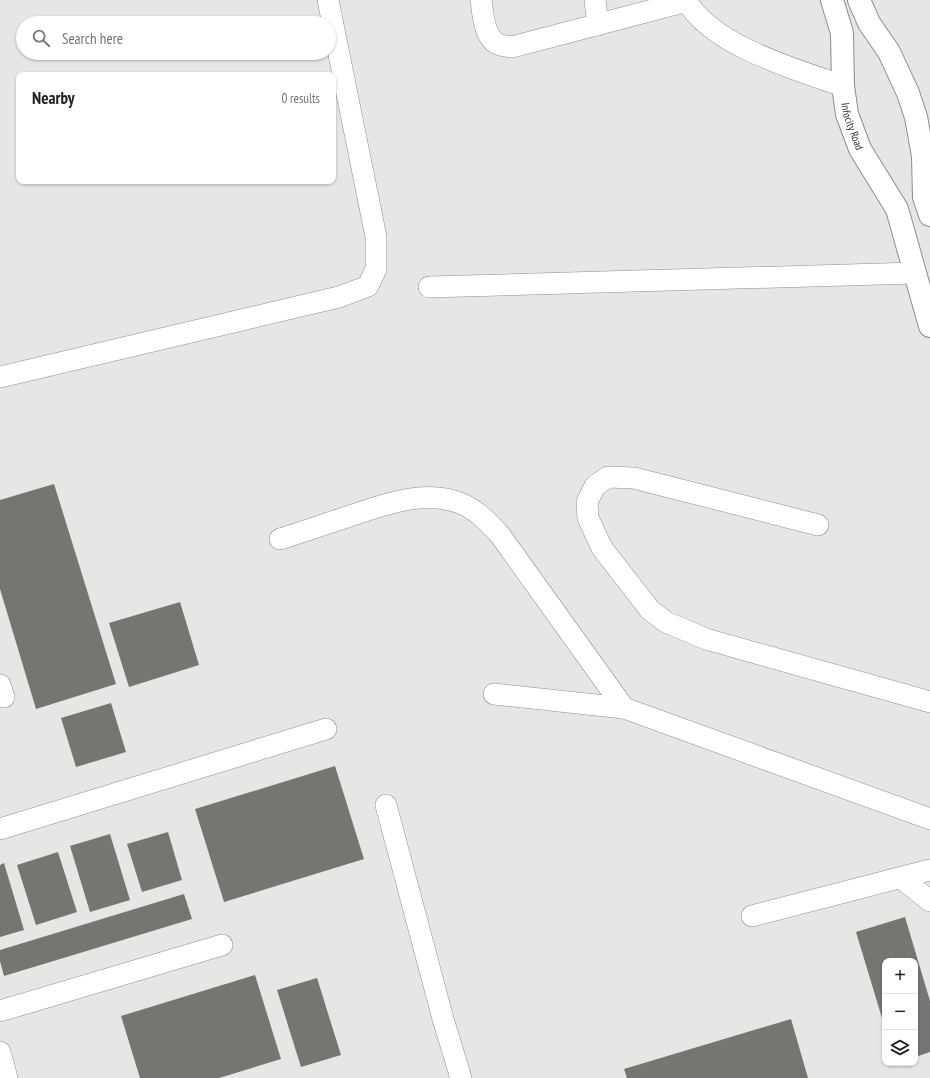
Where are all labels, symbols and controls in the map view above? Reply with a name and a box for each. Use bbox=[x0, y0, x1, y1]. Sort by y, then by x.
search box bbox=[16, 16, 336, 60]
icon: search bbox=[30, 27, 52, 49]
text: Search here bbox=[62, 29, 123, 48]
text: Nearby bbox=[32, 87, 75, 109]
text: 0 results bbox=[281, 90, 320, 107]
street label: Infocity Road bbox=[838, 102, 867, 152]
map controls bbox=[882, 958, 918, 1066]
button: + bbox=[882, 958, 918, 994]
button: − bbox=[882, 994, 918, 1030]
button: layers bbox=[882, 1030, 918, 1066]

